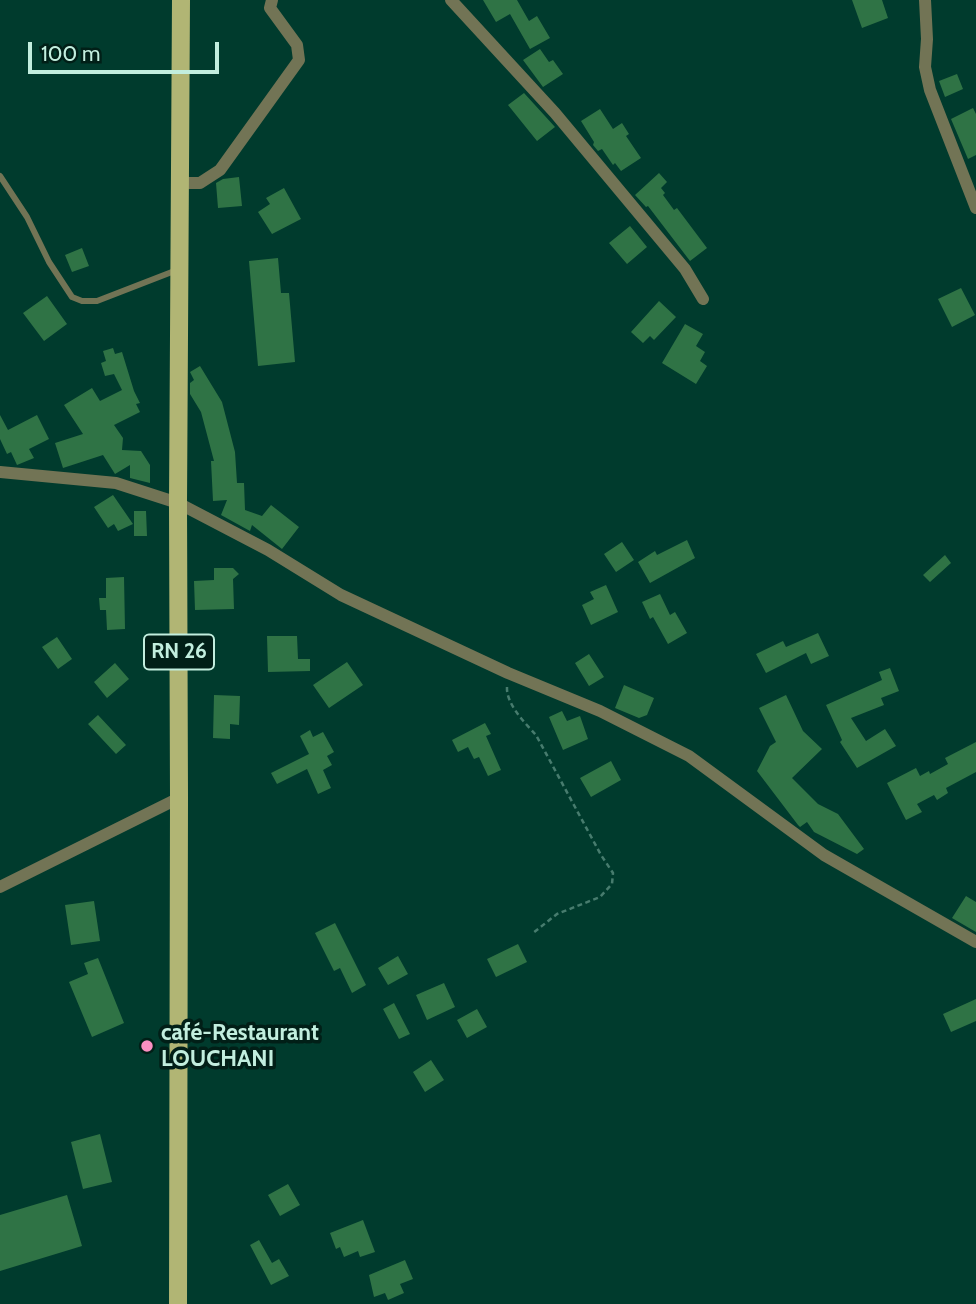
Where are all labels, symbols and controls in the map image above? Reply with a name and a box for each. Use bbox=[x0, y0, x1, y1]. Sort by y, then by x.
scale bar bbox=[32, 28, 222, 72]
text: 100 m bbox=[41, 41, 100, 66]
road number: RN 26 bbox=[144, 634, 214, 670]
place label: café-Restaurant LOUCHANI bbox=[161, 1019, 319, 1073]
marker: café-Restaurant LOUCHANI bbox=[139, 1038, 155, 1054]

